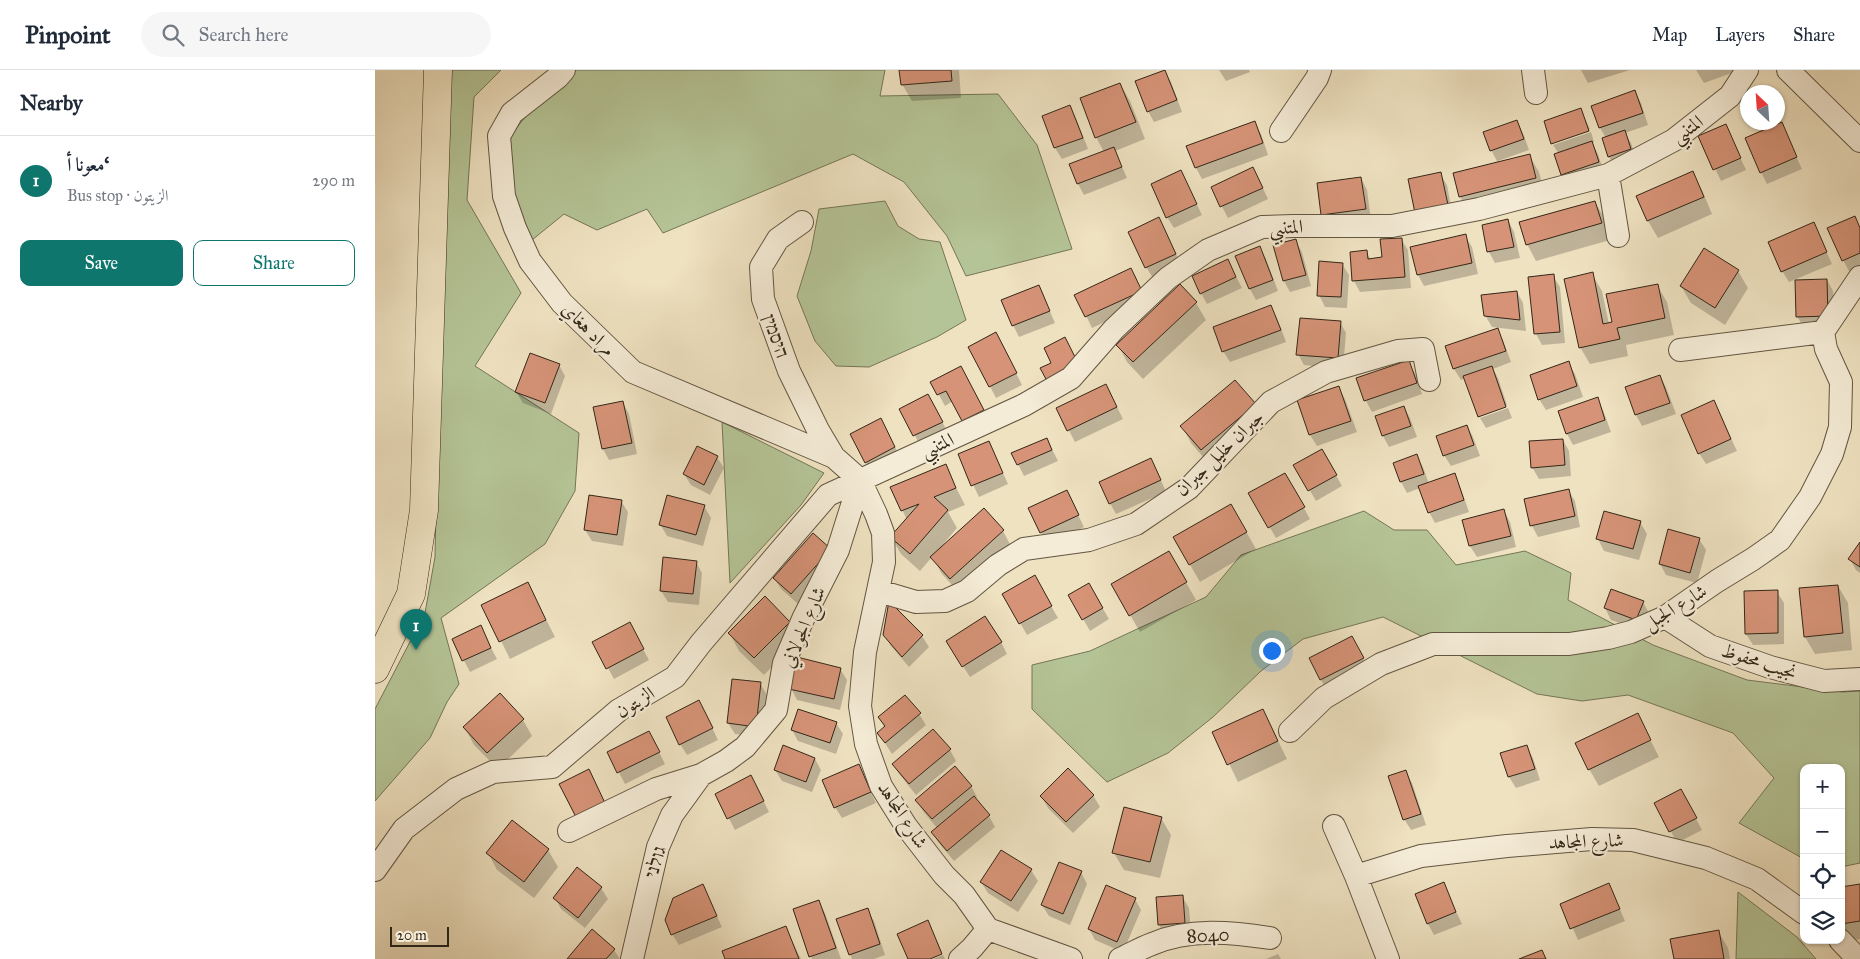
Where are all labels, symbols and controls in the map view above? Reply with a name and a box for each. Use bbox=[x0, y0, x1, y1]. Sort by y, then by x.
search box bbox=[141, 12, 491, 57]
text: Pinpoint bbox=[25, 20, 111, 50]
icon: search bbox=[159, 21, 187, 49]
text: Search here bbox=[199, 23, 289, 46]
text: Map bbox=[1652, 24, 1687, 46]
text: Layers bbox=[1715, 24, 1765, 46]
text: Share bbox=[1793, 24, 1835, 46]
north arrow bbox=[1740, 85, 1785, 130]
text: Nearby bbox=[20, 90, 83, 116]
street label: المتنبي bbox=[1666, 110, 1712, 154]
text: معونا أ‘ bbox=[67, 153, 109, 176]
text: 1 bbox=[33, 171, 39, 190]
text: 290 m bbox=[312, 171, 355, 190]
text: Bus stop · الزيتون bbox=[67, 186, 168, 205]
street label: المتنبي bbox=[1268, 215, 1304, 246]
button: Save bbox=[20, 240, 183, 286]
button: Share bbox=[193, 240, 355, 286]
street label: مراد هغاي bbox=[554, 297, 621, 364]
street label: היסמין bbox=[758, 311, 794, 361]
street label: جبران خليل جبران bbox=[1170, 405, 1269, 502]
street label: المتنبي bbox=[917, 427, 960, 469]
street label: شارع الجبل bbox=[1639, 579, 1713, 638]
street label: شارع الجولاني bbox=[776, 583, 834, 673]
pin: 1 bbox=[400, 609, 432, 650]
your location bbox=[1259, 638, 1285, 664]
street label: نجيب محفوظ bbox=[1718, 638, 1800, 685]
street label: الزيتون bbox=[611, 681, 659, 724]
map controls bbox=[1800, 764, 1845, 944]
button: + bbox=[1800, 764, 1845, 809]
street label: شارع المجاهد bbox=[870, 777, 933, 855]
button: − bbox=[1800, 809, 1845, 854]
street label: شارع المجاهد bbox=[1548, 828, 1624, 858]
street label: גולני bbox=[639, 843, 671, 881]
button: locate bbox=[1800, 854, 1845, 899]
button: layers bbox=[1800, 899, 1845, 944]
street label: 8040 bbox=[1186, 922, 1230, 948]
scale bar bbox=[390, 924, 449, 947]
text: 20 m bbox=[397, 927, 427, 944]

